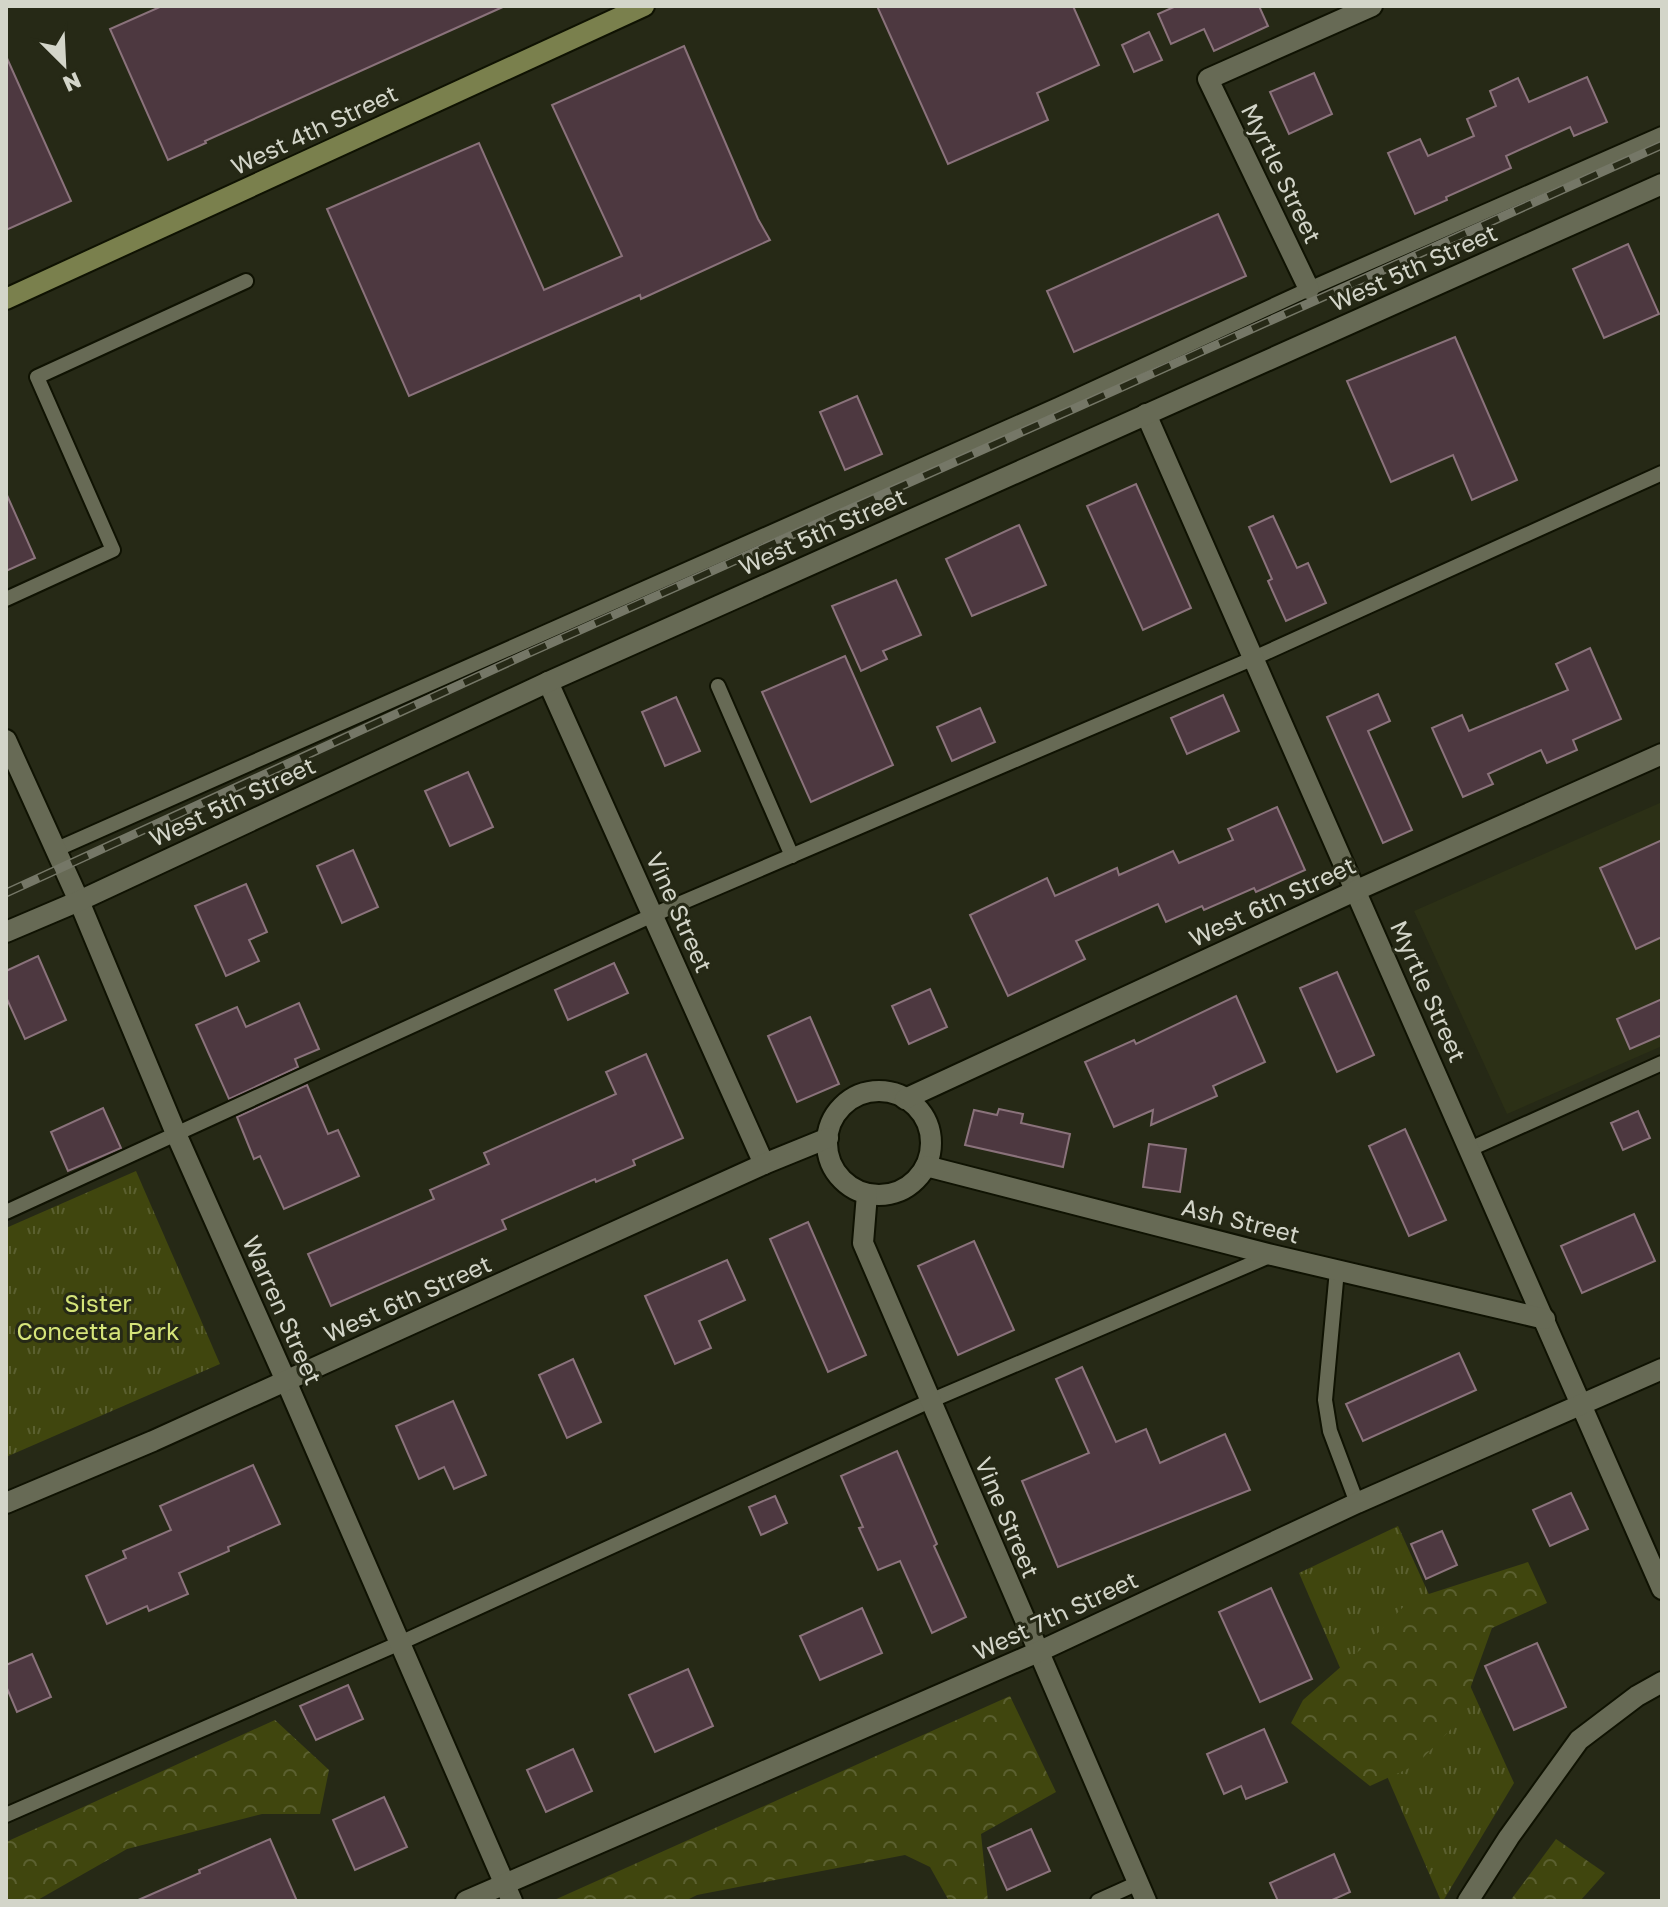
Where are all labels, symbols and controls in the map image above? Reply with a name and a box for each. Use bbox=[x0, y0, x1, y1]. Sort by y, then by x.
north arrow bbox=[24, 24, 104, 104]
text: N bbox=[59, 67, 85, 98]
street label: West 4th Street bbox=[226, 78, 402, 180]
street label: Myrtle Street bbox=[1236, 98, 1328, 248]
street label: West 5th Street bbox=[1325, 217, 1501, 317]
street label: West 5th Street bbox=[734, 481, 910, 581]
street label: West 5th Street bbox=[144, 750, 320, 852]
street label: Vine Street bbox=[641, 848, 719, 976]
street label: West 6th Street bbox=[1184, 850, 1360, 952]
street label: Myrtle Street bbox=[1385, 916, 1473, 1066]
street label: Ash Street bbox=[1179, 1191, 1303, 1249]
street label: Warren Street bbox=[237, 1231, 329, 1389]
street label: West 6th Street bbox=[319, 1248, 495, 1348]
park label: Sister Concetta Park bbox=[17, 1288, 179, 1345]
street label: Vine Street bbox=[970, 1452, 1046, 1582]
street label: West 7th Street bbox=[968, 1564, 1142, 1666]

